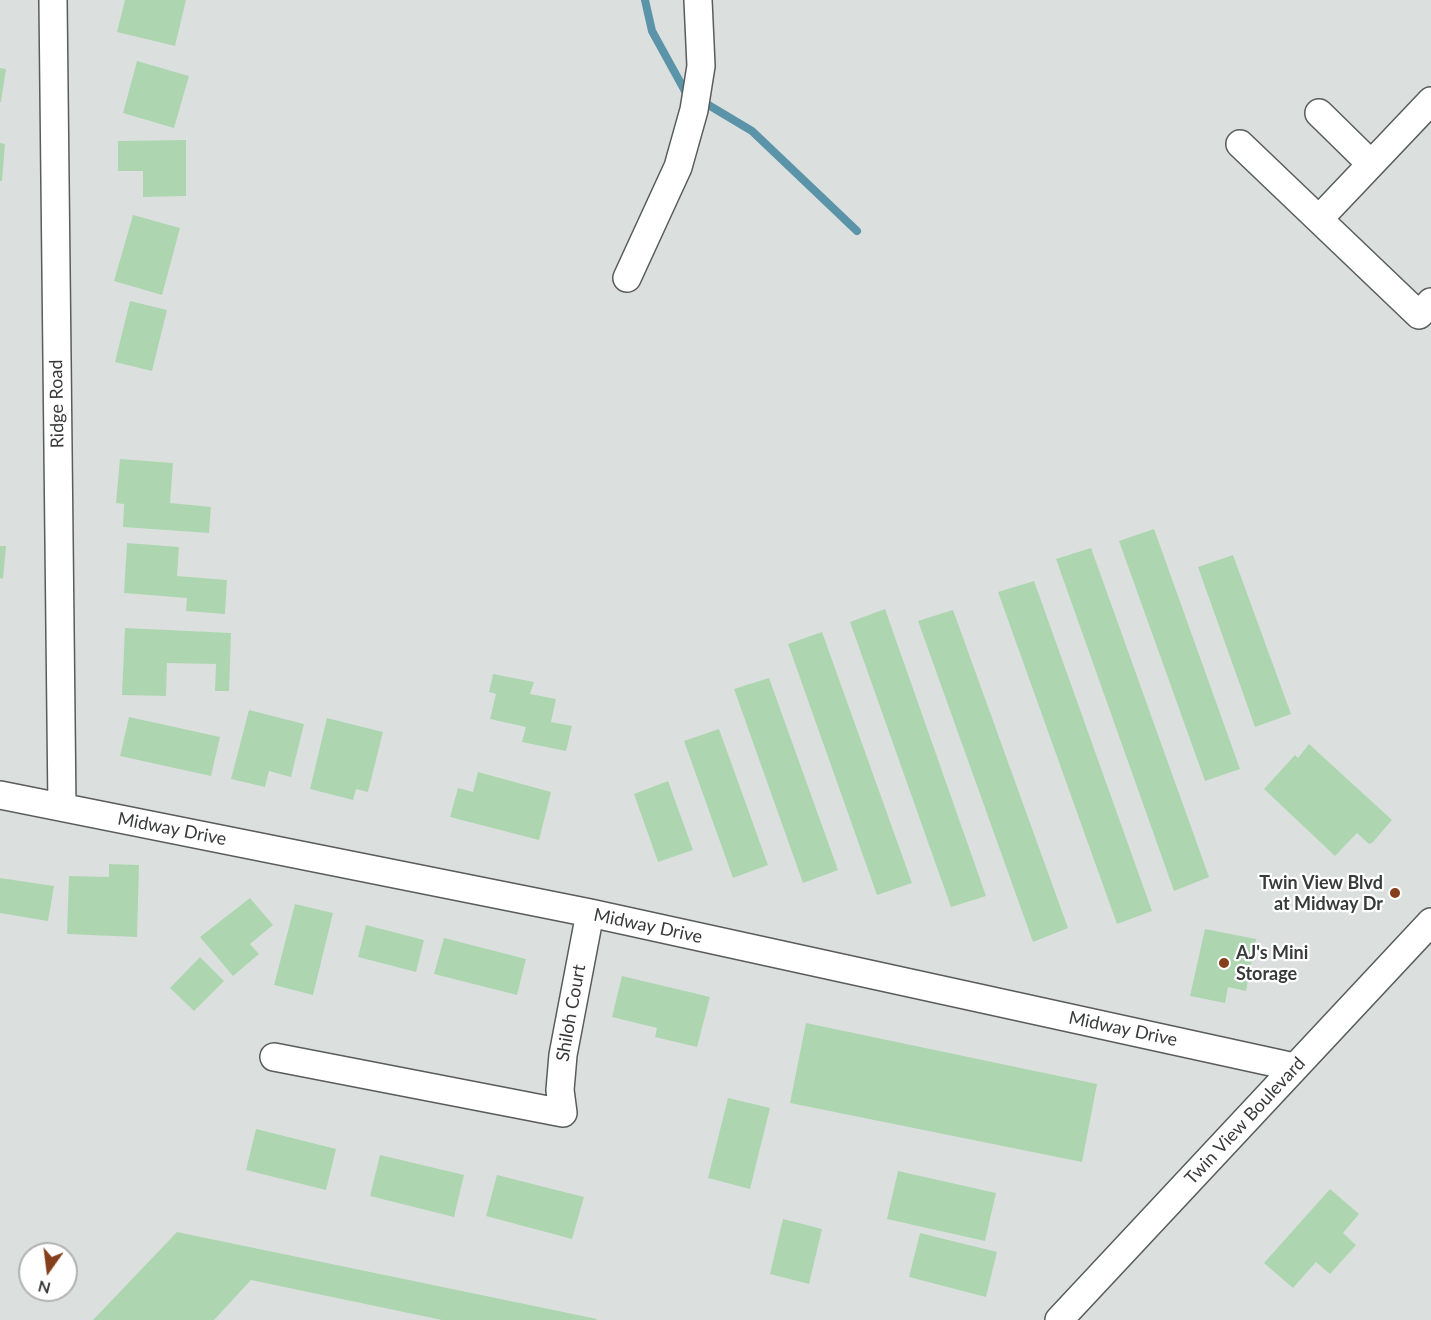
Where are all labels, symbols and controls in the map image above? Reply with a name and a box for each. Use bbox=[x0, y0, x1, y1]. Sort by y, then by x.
street label: Ridge Road bbox=[45, 359, 69, 449]
street label: Midway Drive bbox=[116, 808, 228, 850]
place label: Twin View Blvd at Midway Dr bbox=[1259, 872, 1383, 914]
marker: Twin View Blvd at Midway Dr bbox=[1388, 886, 1402, 900]
street label: Midway Drive bbox=[592, 904, 704, 948]
place label: AJ's Mini Storage bbox=[1236, 942, 1308, 984]
marker: AJ's Mini Storage bbox=[1217, 956, 1231, 970]
street label: Shiloh Court bbox=[552, 963, 590, 1063]
street label: Midway Drive bbox=[1067, 1007, 1179, 1051]
street label: Twin View Boulevard bbox=[1180, 1053, 1310, 1189]
north arrow bbox=[18, 1242, 78, 1302]
text: N bbox=[36, 1277, 52, 1299]

